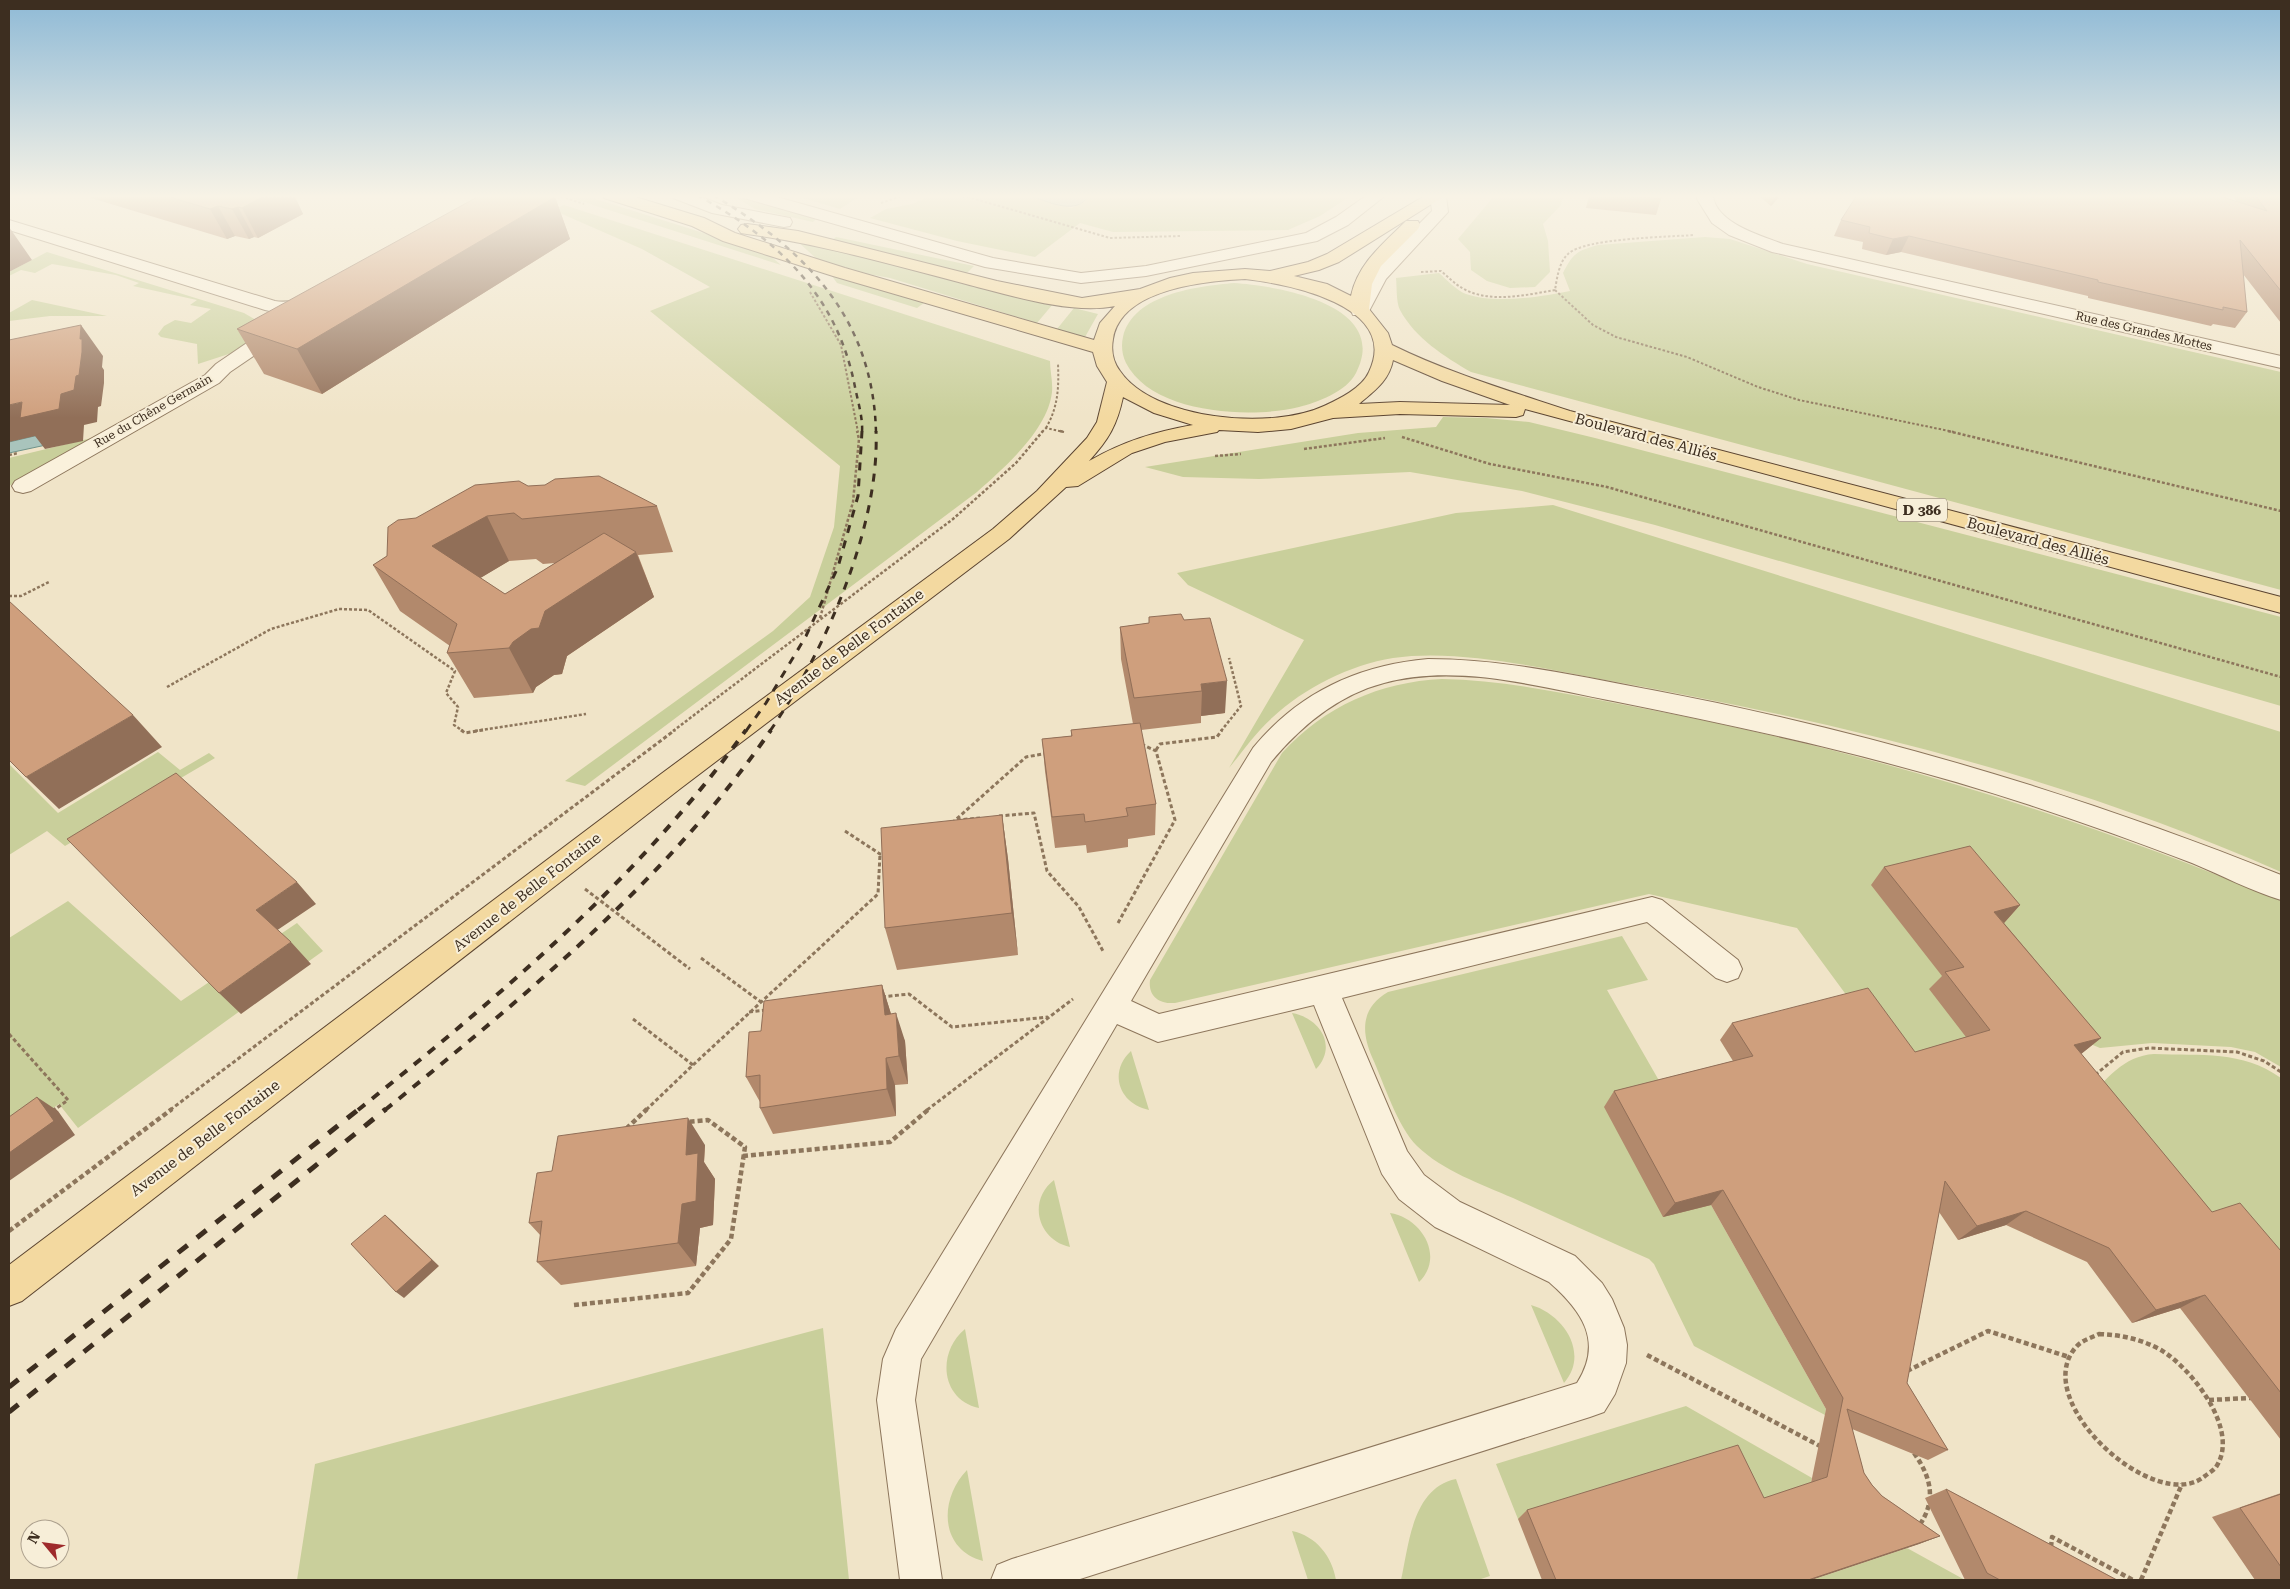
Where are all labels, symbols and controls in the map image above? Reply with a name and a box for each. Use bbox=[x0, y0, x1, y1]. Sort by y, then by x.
street label: Rue des Grandes Mottes bbox=[2074, 308, 2214, 354]
street label: Rue du Chêne Germain bbox=[92, 371, 215, 451]
street label: Boulevard des Alliés bbox=[1573, 409, 1719, 465]
road number: D 386 bbox=[1897, 498, 1947, 522]
street label: Boulevard des Alliés bbox=[1965, 513, 2111, 569]
street label: Avenue de Belle Fontaine bbox=[771, 585, 927, 709]
street label: Avenue de Belle Fontaine bbox=[450, 829, 604, 955]
street label: Avenue de Belle Fontaine bbox=[127, 1076, 283, 1200]
north arrow bbox=[20, 1519, 70, 1569]
text: N bbox=[24, 1529, 43, 1546]

